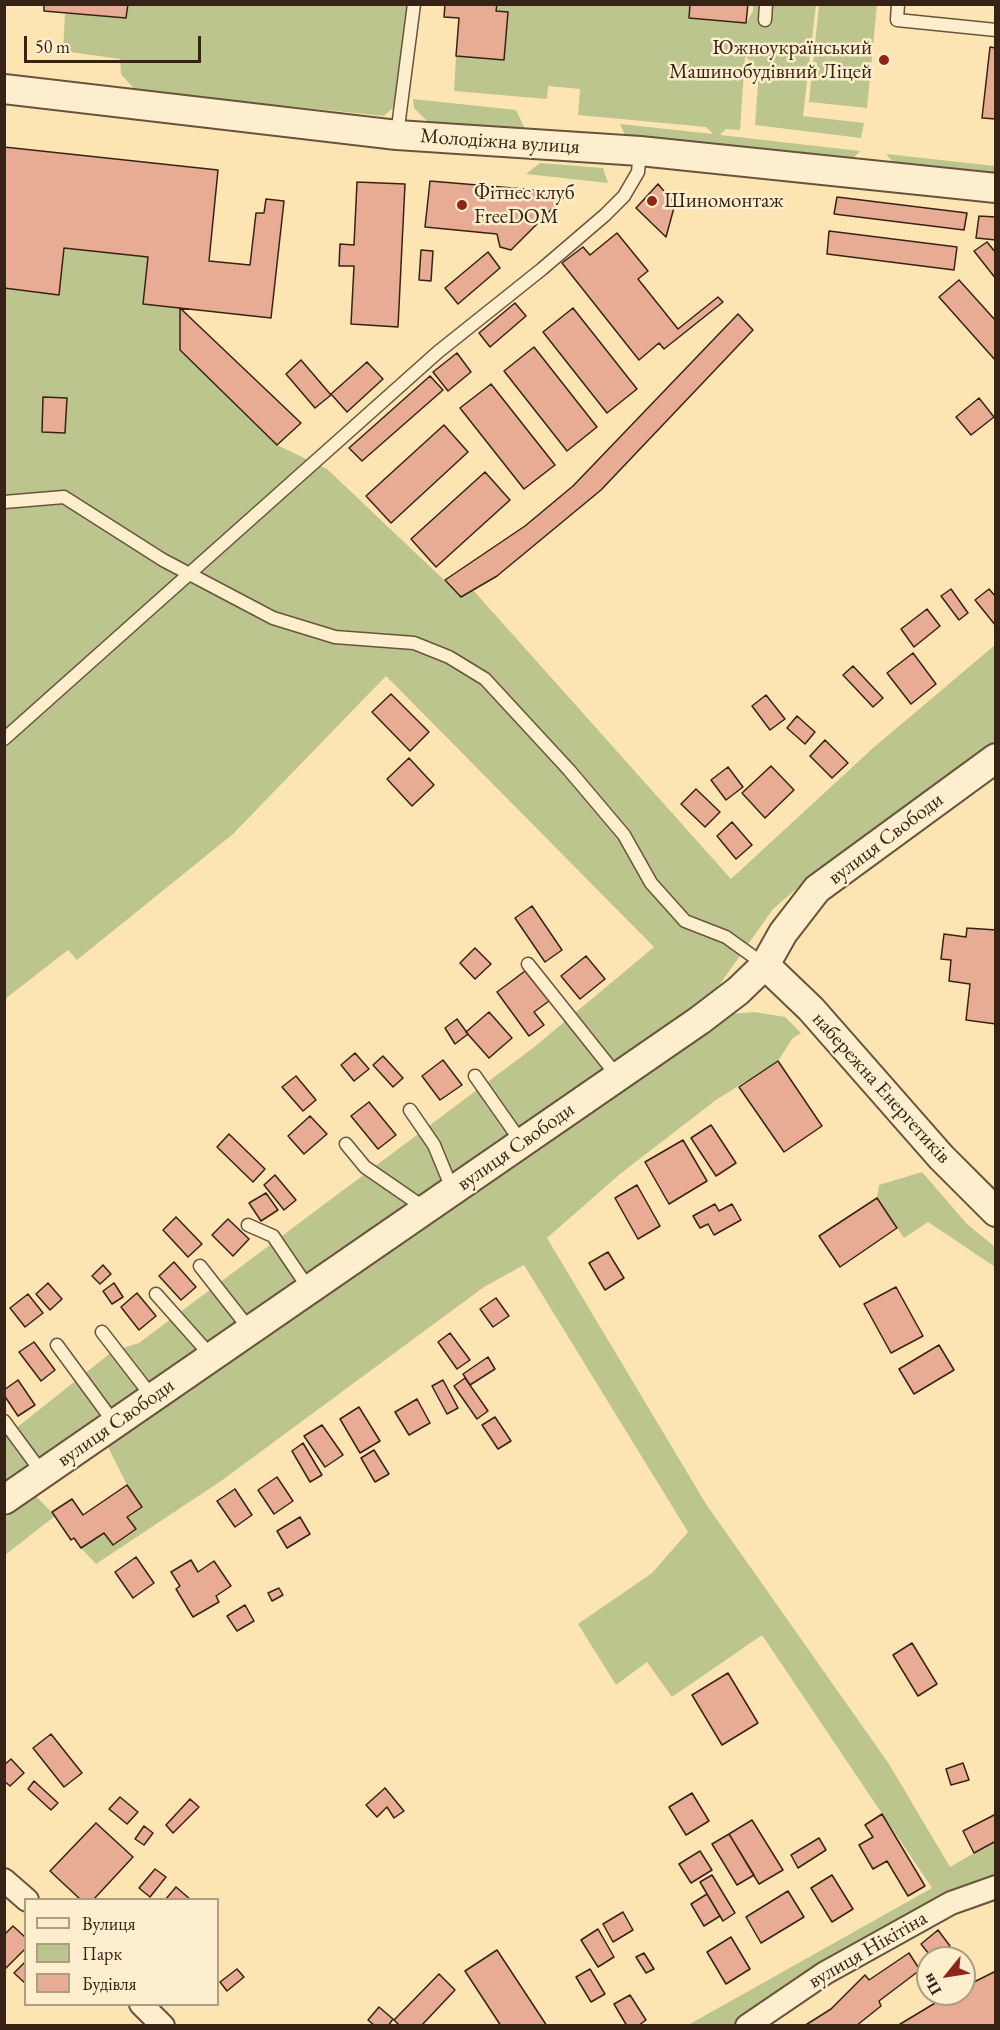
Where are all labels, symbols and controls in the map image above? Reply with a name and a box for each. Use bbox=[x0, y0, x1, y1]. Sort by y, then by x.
scale bar bbox=[27, 24, 204, 62]
text: 50 m bbox=[35, 35, 70, 58]
place label: Южноукраїнський Машинобудівний Ліцей bbox=[669, 35, 872, 85]
marker: Южноукраїнський Машинобудівний Ліцей bbox=[877, 53, 891, 67]
street label: Молодіжна вулиця bbox=[419, 124, 581, 160]
place label: Фітнес клуб FreeDOM bbox=[474, 180, 575, 230]
place label: Шиномонтаж bbox=[664, 188, 784, 214]
marker: Шиномонтаж bbox=[645, 194, 659, 208]
marker: Фітнес клуб FreeDOM bbox=[455, 198, 469, 212]
street label: вулиця Свободи bbox=[824, 788, 948, 890]
street label: набережна Енергетиків bbox=[806, 1007, 956, 1169]
street label: вулиця Свободи bbox=[452, 1097, 580, 1197]
street label: вулиця Свободи bbox=[52, 1373, 180, 1473]
legend bbox=[24, 1898, 219, 2006]
street label: вулиця Нікітіна bbox=[804, 1906, 932, 1994]
text: Вулиця bbox=[82, 1912, 135, 1935]
text: Парк bbox=[82, 1942, 122, 1965]
north arrow bbox=[916, 1946, 976, 2006]
text: Пн bbox=[917, 1970, 946, 1999]
text: Будівля bbox=[82, 1972, 137, 1995]

